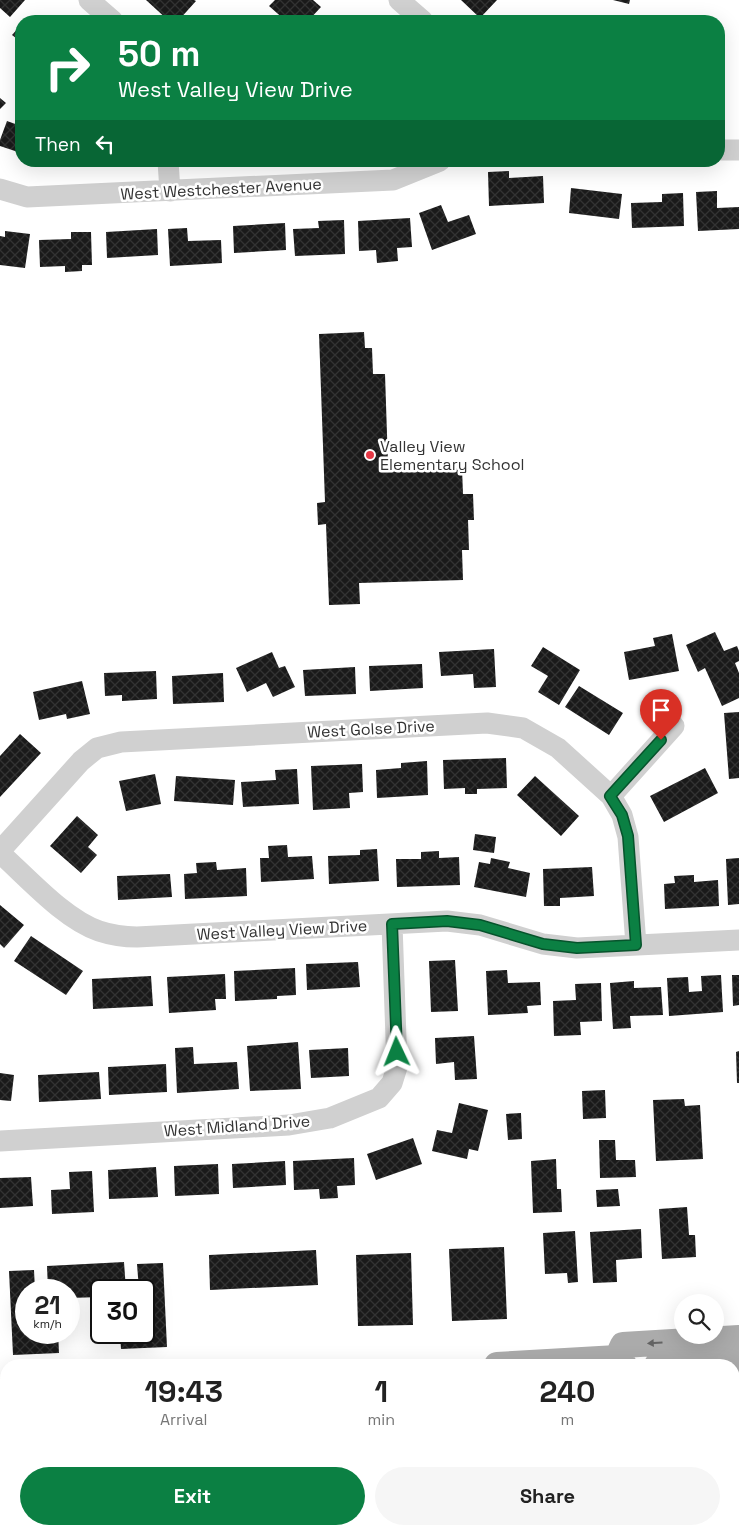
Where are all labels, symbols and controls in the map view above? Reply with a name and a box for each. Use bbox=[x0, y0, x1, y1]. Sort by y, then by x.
text: 50 m bbox=[118, 32, 200, 76]
icon: right bbox=[35, 35, 100, 100]
text: West Valley View Drive bbox=[118, 75, 353, 103]
icon: left bbox=[91, 130, 119, 158]
text: Then bbox=[35, 132, 81, 157]
street label: West Westchester Avenue bbox=[120, 173, 322, 205]
place label: Valley View Elementary School bbox=[380, 436, 525, 475]
marker: Valley View Elementary School bbox=[364, 449, 376, 461]
pin bbox=[640, 689, 682, 740]
icon: arrive bbox=[647, 696, 675, 724]
street label: West Golse Drive bbox=[307, 715, 435, 743]
street label: West Valley View Drive bbox=[196, 915, 368, 945]
position arrow bbox=[370, 1025, 422, 1077]
street label: West Midland Drive bbox=[163, 1110, 311, 1142]
speed limit sign: 30 bbox=[90, 1279, 155, 1344]
text: 21 bbox=[34, 1289, 61, 1321]
map controls bbox=[674, 1294, 724, 1344]
button: search bbox=[674, 1294, 724, 1344]
text: km/h bbox=[33, 1316, 62, 1332]
one-way arrow bbox=[647, 1340, 663, 1348]
text: 19:43 bbox=[145, 1372, 223, 1411]
text: 1 bbox=[374, 1372, 388, 1411]
text: 240 bbox=[540, 1372, 595, 1411]
text: Arrival bbox=[160, 1409, 208, 1430]
text: min bbox=[368, 1409, 395, 1430]
text: m bbox=[561, 1409, 574, 1430]
button: Exit bbox=[20, 1467, 365, 1525]
button: Share bbox=[375, 1467, 720, 1525]

